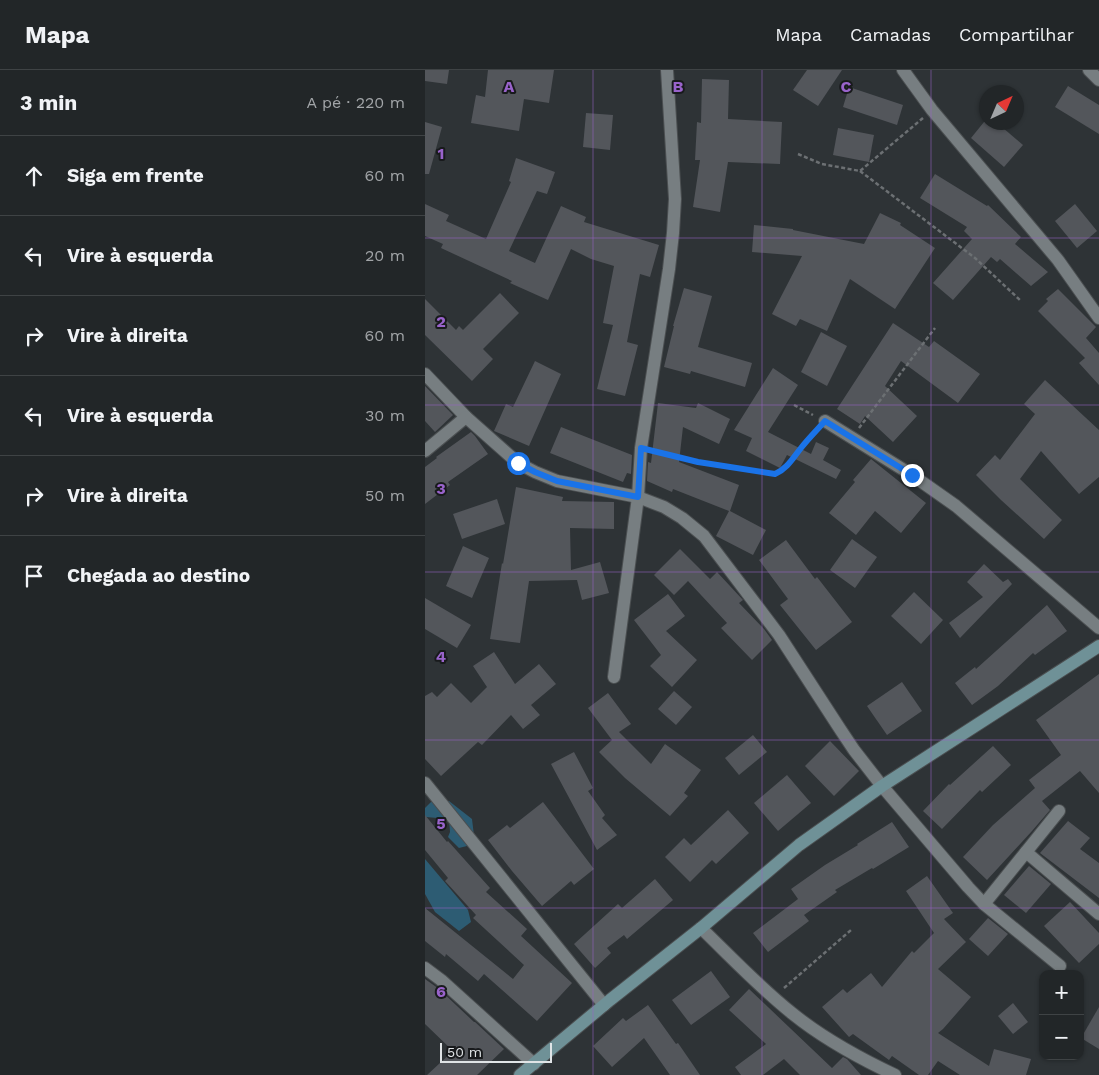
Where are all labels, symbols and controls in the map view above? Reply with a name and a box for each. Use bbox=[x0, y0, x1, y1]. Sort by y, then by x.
text: Mapa bbox=[25, 21, 90, 49]
text: Mapa bbox=[775, 24, 822, 45]
text: Camadas bbox=[850, 24, 931, 45]
text: Compartilhar bbox=[959, 24, 1074, 45]
text: A bbox=[504, 77, 515, 96]
text: B bbox=[673, 77, 684, 96]
text: C bbox=[841, 77, 852, 96]
north arrow bbox=[979, 85, 1024, 130]
text: 3 min bbox=[20, 90, 77, 115]
text: A pé · 220 m bbox=[307, 93, 405, 112]
text: 1 bbox=[438, 144, 444, 163]
icon: ahead bbox=[20, 162, 48, 190]
text: Siga em frente bbox=[67, 164, 204, 187]
text: 60 m bbox=[365, 166, 405, 185]
icon: left bbox=[20, 242, 48, 270]
text: Vire à esquerda bbox=[67, 244, 213, 267]
text: 20 m bbox=[365, 246, 405, 265]
text: 2 bbox=[436, 312, 446, 331]
icon: right bbox=[20, 322, 48, 350]
text: Vire à direita bbox=[67, 324, 188, 347]
text: 60 m bbox=[365, 326, 405, 345]
icon: left bbox=[20, 402, 48, 430]
text: Vire à esquerda bbox=[67, 404, 213, 427]
text: 30 m bbox=[365, 406, 405, 425]
route start bbox=[507, 452, 530, 475]
route end bbox=[901, 464, 924, 487]
text: 3 bbox=[436, 479, 446, 498]
icon: right bbox=[20, 482, 48, 510]
text: Vire à direita bbox=[67, 484, 188, 507]
text: 50 m bbox=[365, 486, 405, 505]
icon: arrive bbox=[20, 562, 48, 590]
text: Chegada ao destino bbox=[67, 564, 250, 587]
text: 4 bbox=[436, 647, 446, 666]
text: 5 bbox=[436, 814, 446, 833]
map controls bbox=[1039, 970, 1084, 1060]
button: + bbox=[1039, 970, 1084, 1015]
text: 6 bbox=[436, 982, 446, 1001]
button: − bbox=[1039, 1015, 1084, 1060]
scale bar bbox=[440, 1040, 553, 1063]
text: 50 m bbox=[447, 1044, 482, 1060]

